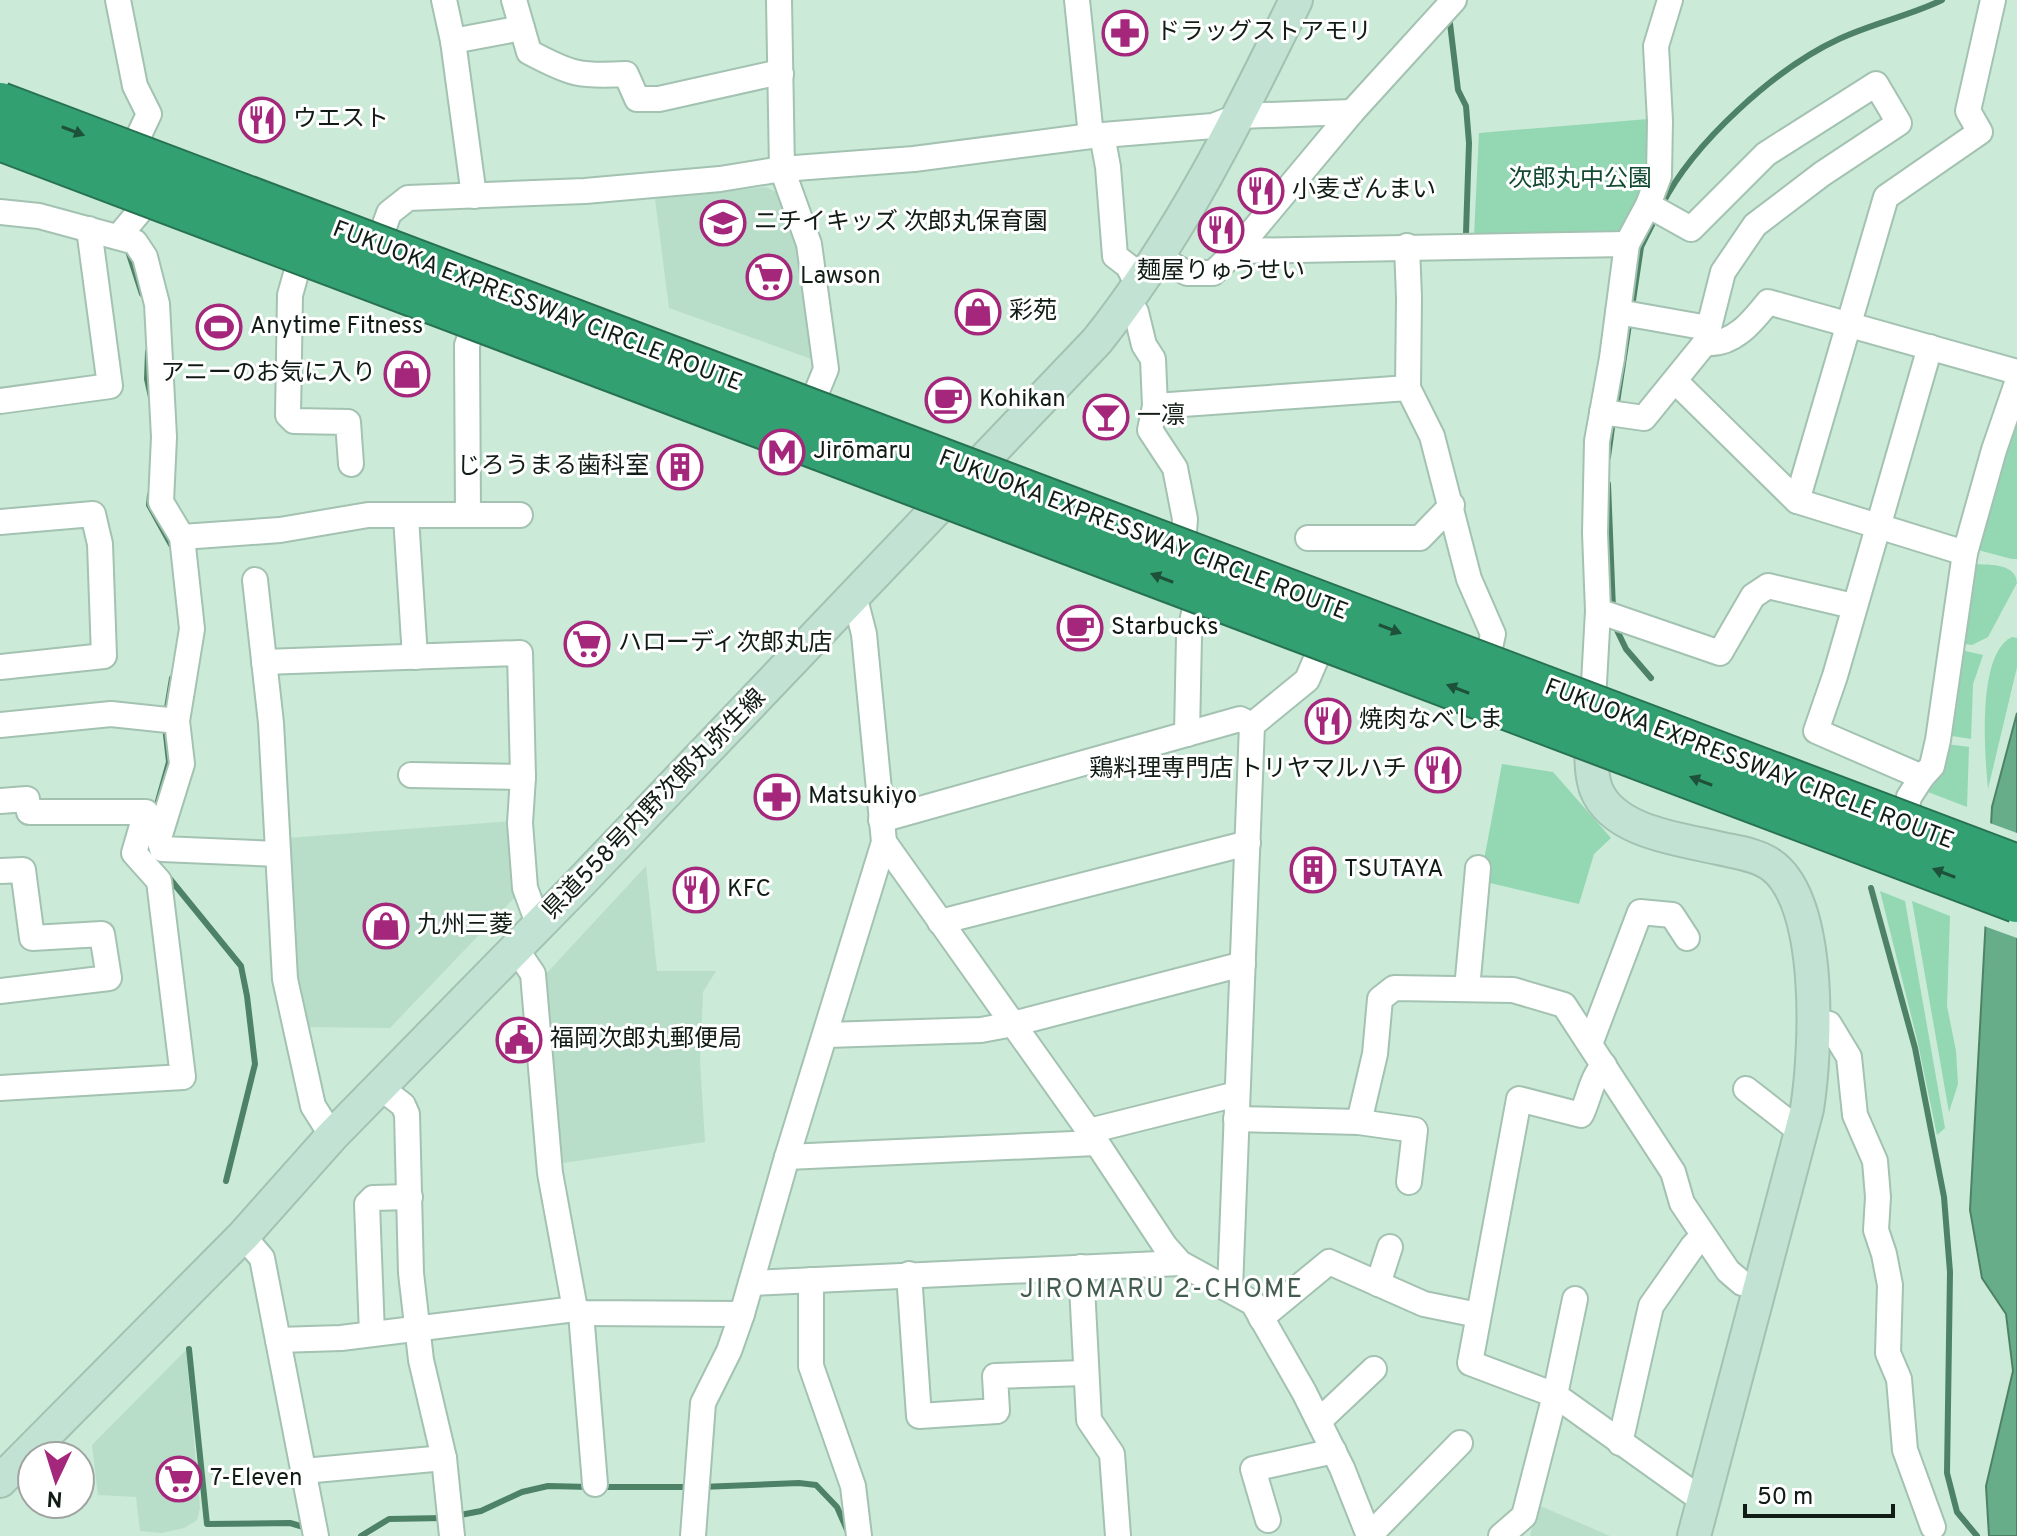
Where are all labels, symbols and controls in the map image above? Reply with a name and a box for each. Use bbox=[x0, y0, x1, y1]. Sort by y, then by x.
pharmacy icon: ドラッグストアモリ bbox=[1101, 9, 1149, 57]
place label: ドラッグストアモリ bbox=[1156, 18, 1372, 48]
restaurant icon: ウエスト bbox=[238, 96, 286, 144]
place label: ウエスト bbox=[293, 105, 389, 135]
one-way arrow bbox=[61, 125, 85, 138]
park label: 次郎丸中公園 bbox=[1508, 165, 1652, 195]
restaurant icon: 小麦ざんまい bbox=[1237, 167, 1285, 215]
place label: 小麦ざんまい bbox=[1292, 176, 1436, 206]
school or university icon: ニチイキッズ 次郎丸保育園 bbox=[699, 199, 747, 247]
restaurant icon: 麺屋りゅうせい bbox=[1197, 206, 1245, 254]
place label: ニチイキッズ 次郎丸保育園 bbox=[754, 208, 1048, 238]
street label: FUKUOKA EXPRESSWAY CIRCLE ROUTE bbox=[328, 215, 746, 399]
supermarket icon: Lawson bbox=[745, 253, 793, 301]
place label: 麺屋りゅうせい bbox=[1137, 257, 1305, 287]
place label: Lawson bbox=[800, 262, 881, 292]
shop icon: 彩苑 bbox=[954, 288, 1002, 336]
place label: 彩苑 bbox=[1009, 297, 1057, 327]
sports icon: Anytime Fitness bbox=[195, 303, 243, 351]
place label: Anytime Fitness bbox=[250, 312, 423, 342]
shop icon: アニーのお気に入り bbox=[383, 350, 431, 398]
place label: アニーのお気に入り bbox=[160, 359, 376, 389]
cafe icon: Kohikan bbox=[924, 376, 972, 424]
place label: Kohikan bbox=[979, 385, 1066, 415]
bar icon: 一凛 bbox=[1082, 393, 1130, 441]
place label: 一凛 bbox=[1137, 402, 1185, 432]
metro station icon: Jirōmaru bbox=[758, 428, 806, 476]
place label: Jirōmaru bbox=[813, 437, 911, 467]
building icon: じろうまる歯科室 bbox=[656, 443, 704, 491]
street label: FUKUOKA EXPRESSWAY CIRCLE ROUTE bbox=[934, 444, 1352, 628]
place label: じろうまる歯科室 bbox=[457, 452, 649, 482]
one-way arrow bbox=[1150, 571, 1174, 584]
cafe icon: Starbucks bbox=[1056, 604, 1104, 652]
place label: Starbucks bbox=[1111, 613, 1219, 643]
supermarket icon: ハローディ次郎丸店 bbox=[563, 620, 611, 668]
one-way arrow bbox=[1378, 623, 1402, 636]
place label: ハローディ次郎丸店 bbox=[618, 629, 832, 659]
street label: FUKUOKA EXPRESSWAY CIRCLE ROUTE bbox=[1540, 673, 1958, 857]
one-way arrow bbox=[1445, 682, 1469, 695]
street label: 県道558号内野次郎丸弥生線 bbox=[537, 684, 773, 926]
restaurant icon: 焼肉なべしま bbox=[1304, 697, 1352, 745]
place label: 焼肉なべしま bbox=[1359, 706, 1503, 736]
restaurant icon: 鶏料理専門店 トリヤマルハチ bbox=[1414, 746, 1462, 794]
place label: 鶏料理専門店 トリヤマルハチ bbox=[1089, 755, 1407, 785]
pharmacy icon: Matsukiyo bbox=[753, 773, 801, 821]
one-way arrow bbox=[1689, 774, 1713, 787]
place label: Matsukiyo bbox=[808, 782, 917, 812]
building icon: TSUTAYA bbox=[1289, 846, 1337, 894]
place label: TSUTAYA bbox=[1344, 855, 1444, 885]
restaurant icon: KFC bbox=[672, 866, 720, 914]
one-way arrow bbox=[1932, 866, 1956, 879]
place label: KFC bbox=[727, 875, 771, 905]
shop icon: 九州三菱 bbox=[362, 902, 410, 950]
place label: 九州三菱 bbox=[417, 911, 513, 941]
public building icon: 福岡次郎丸郵便局 bbox=[495, 1016, 543, 1064]
place label: 福岡次郎丸郵便局 bbox=[550, 1025, 742, 1055]
district label: JIROMARU 2-CHOME bbox=[1020, 1274, 1304, 1307]
north arrow bbox=[16, 1440, 96, 1520]
supermarket icon: 7-Eleven bbox=[155, 1455, 203, 1503]
place label: 7-Eleven bbox=[210, 1464, 303, 1494]
scale bar bbox=[1745, 1468, 1893, 1518]
text: N bbox=[46, 1483, 64, 1511]
text: 50 m bbox=[1757, 1483, 1813, 1513]

